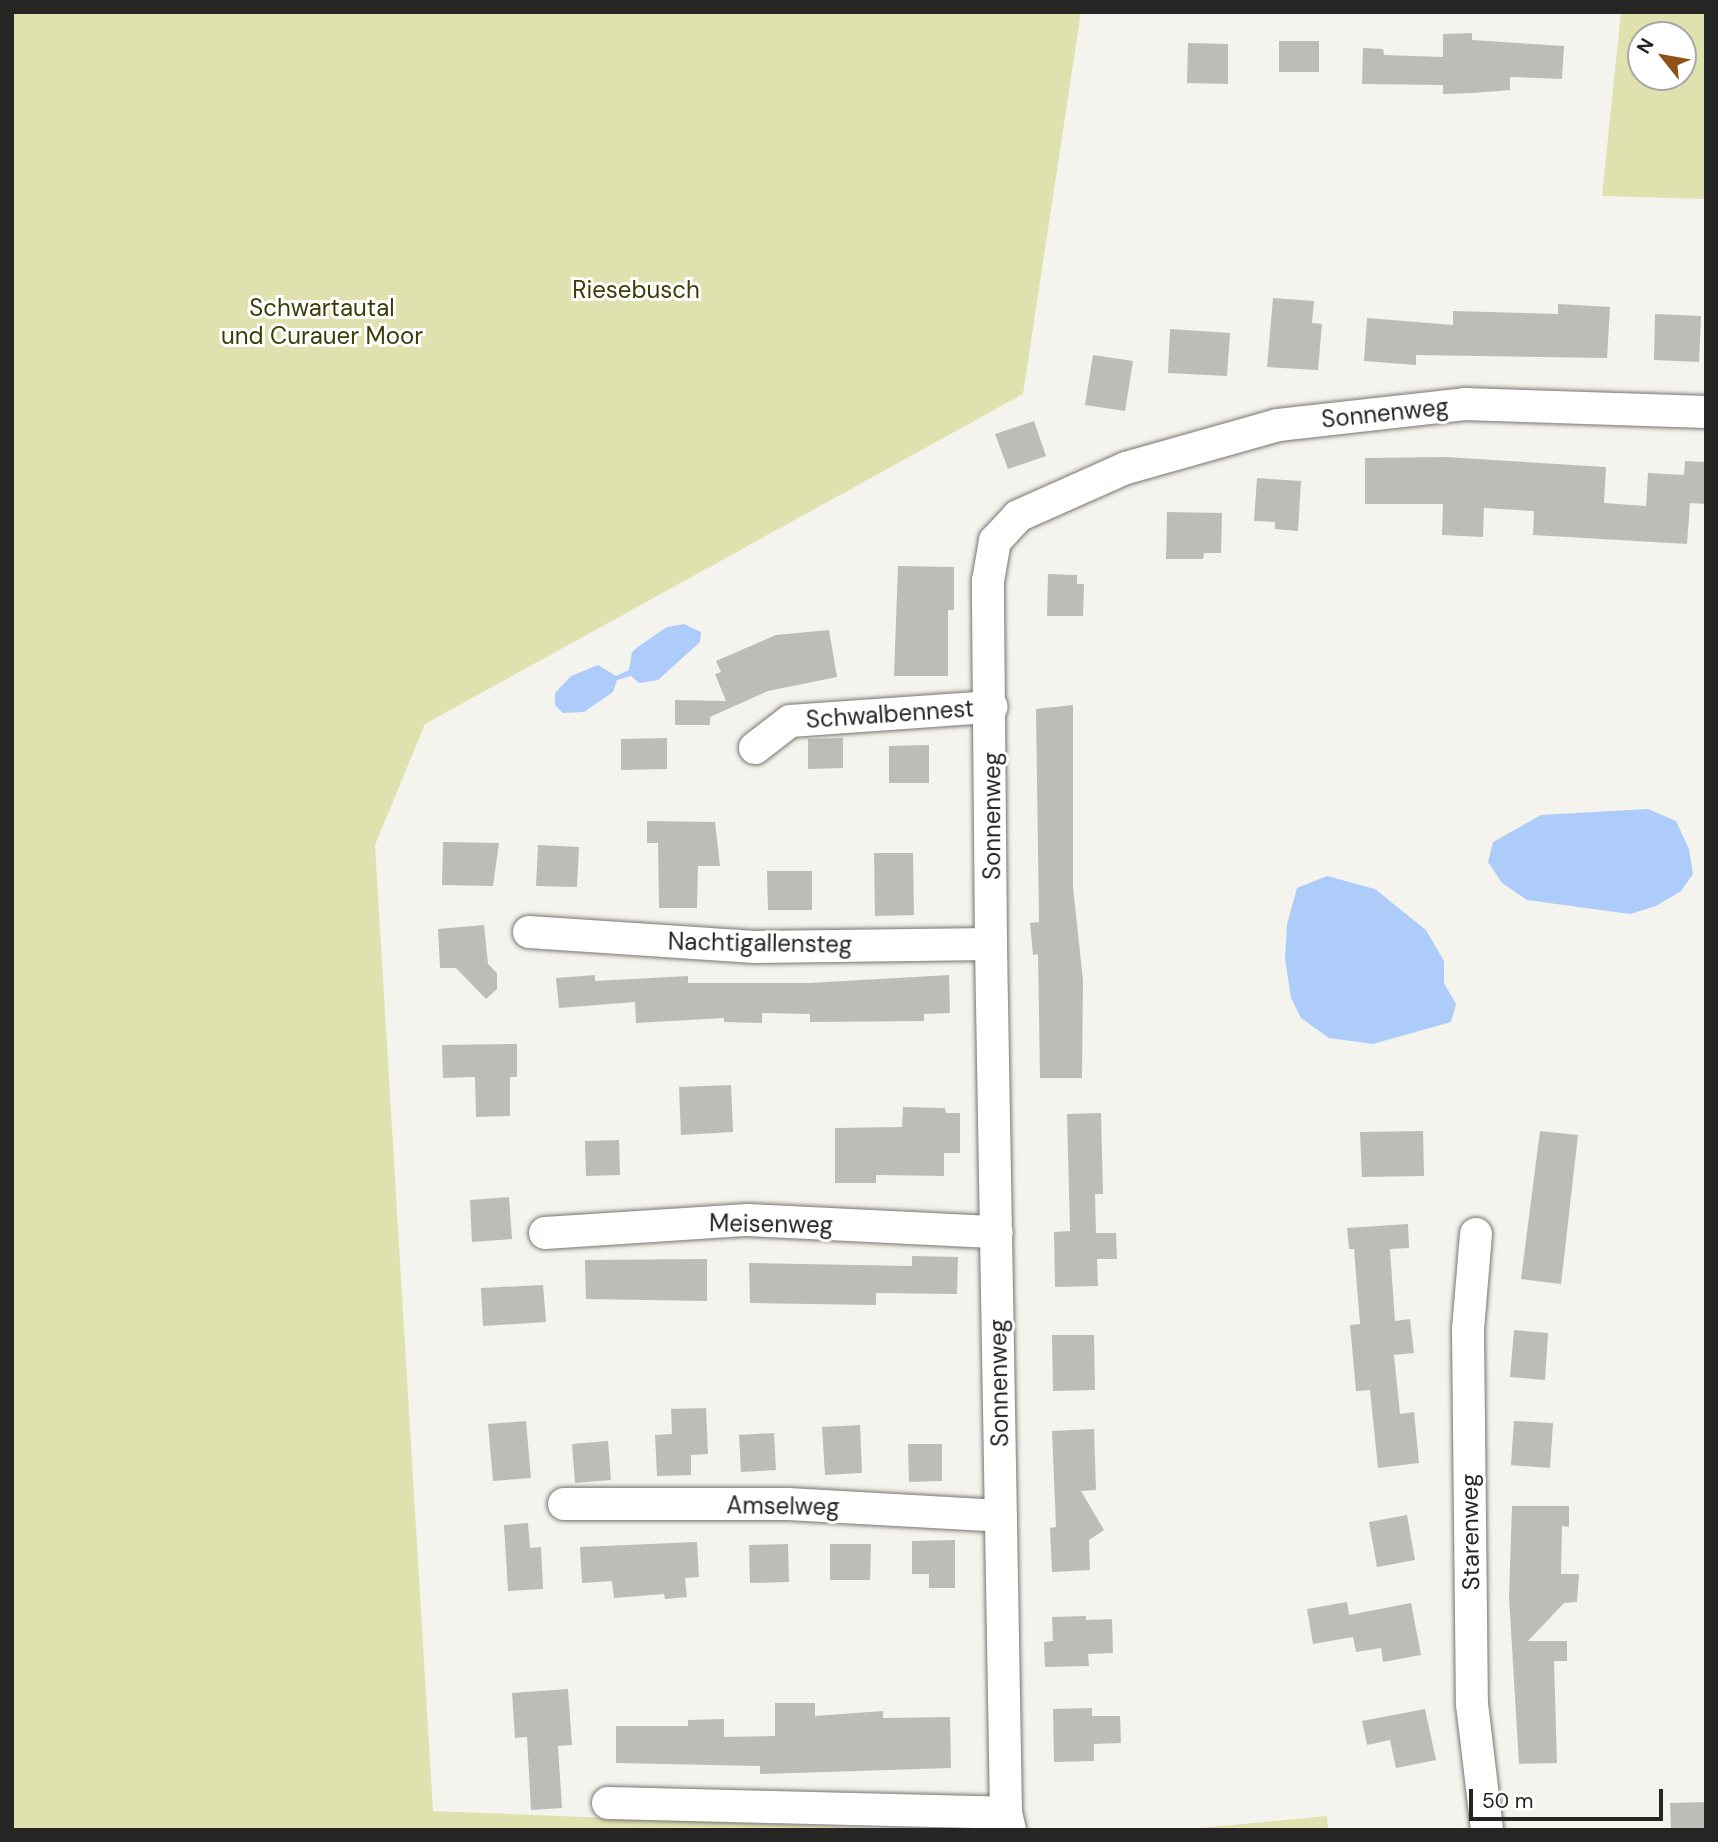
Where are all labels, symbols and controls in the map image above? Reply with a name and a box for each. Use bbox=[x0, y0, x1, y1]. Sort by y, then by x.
north arrow bbox=[1627, 21, 1697, 91]
text: N bbox=[1631, 34, 1660, 58]
park label: Riesebusch bbox=[572, 276, 700, 304]
park label: Schwartautal und Curauer Moor bbox=[221, 294, 423, 350]
street label: Sonnenweg bbox=[1320, 392, 1450, 434]
street label: Schwalbennest bbox=[805, 694, 975, 734]
street label: Sonnenweg bbox=[978, 752, 1006, 880]
street label: Nachtigallensteg bbox=[668, 927, 852, 959]
street label: Meisenweg bbox=[709, 1209, 833, 1239]
street label: Sonnenweg bbox=[983, 1319, 1015, 1447]
street label: Starenweg bbox=[1455, 1473, 1485, 1591]
street label: Amselweg bbox=[726, 1491, 840, 1521]
scale bar bbox=[1473, 1776, 1667, 1820]
text: 50 m bbox=[1482, 1787, 1533, 1815]

